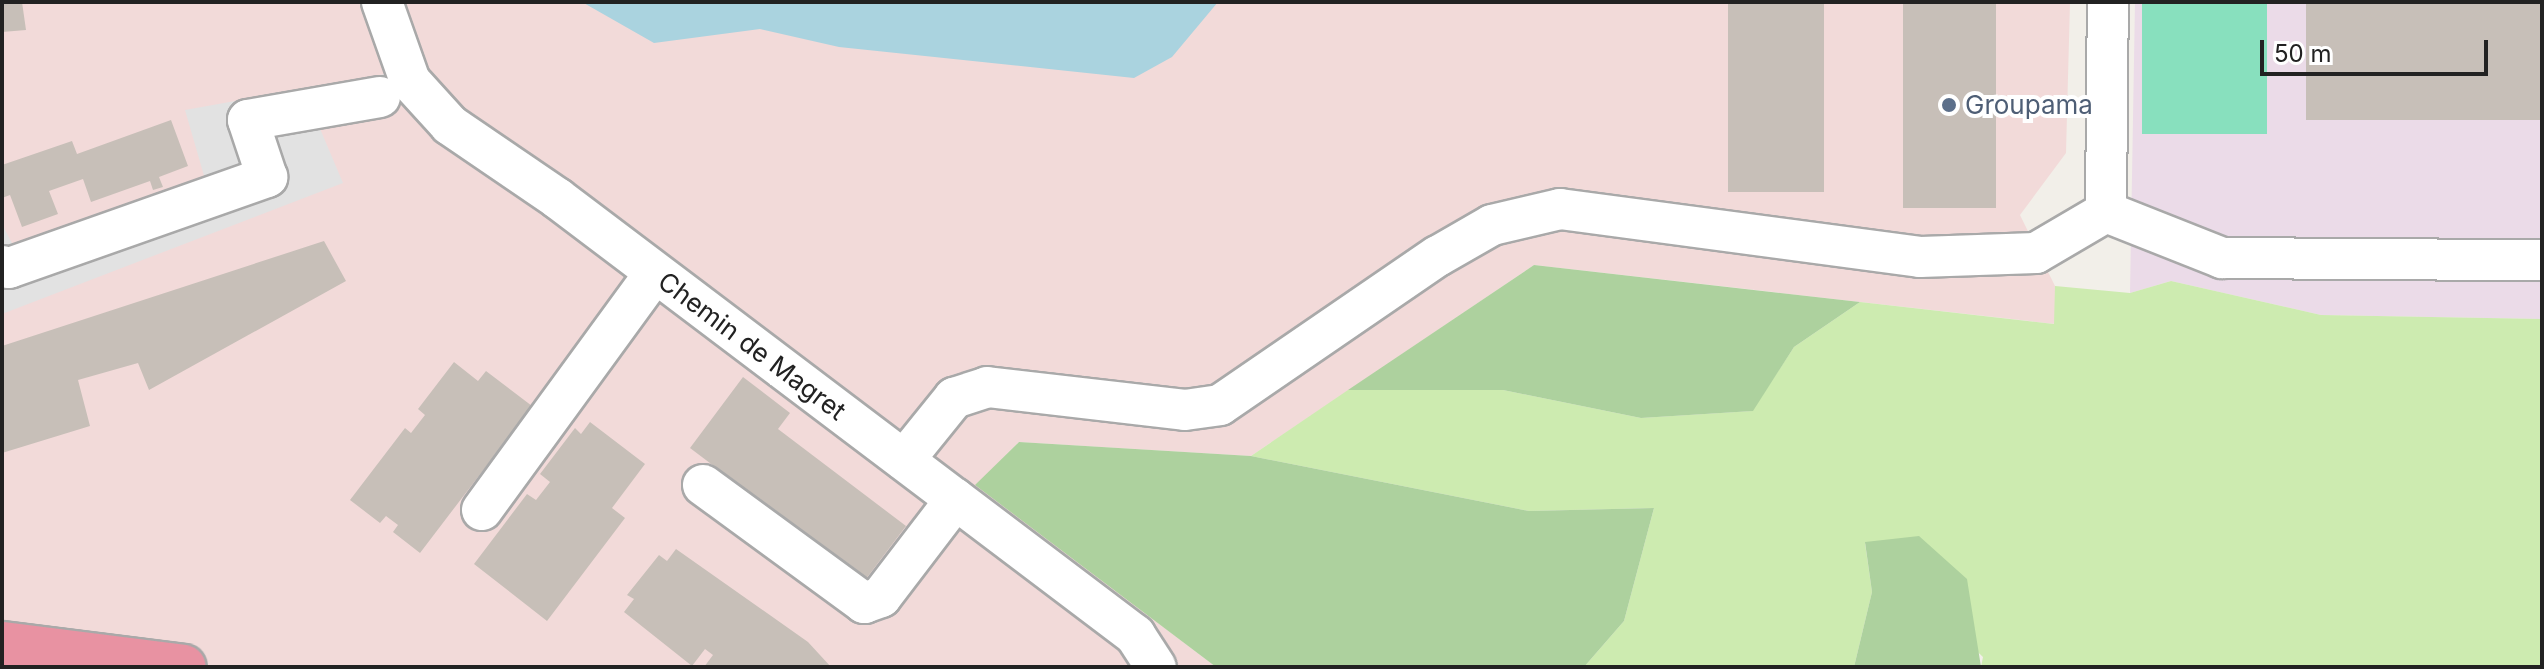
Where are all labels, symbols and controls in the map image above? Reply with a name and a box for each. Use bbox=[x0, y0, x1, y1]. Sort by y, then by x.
scale bar bbox=[2264, 24, 2492, 74]
text: 50 m bbox=[2274, 39, 2332, 68]
place label: Groupama bbox=[1965, 89, 2093, 121]
marker: Groupama bbox=[1940, 96, 1958, 114]
street label: Chemin de Magret bbox=[652, 265, 852, 427]

